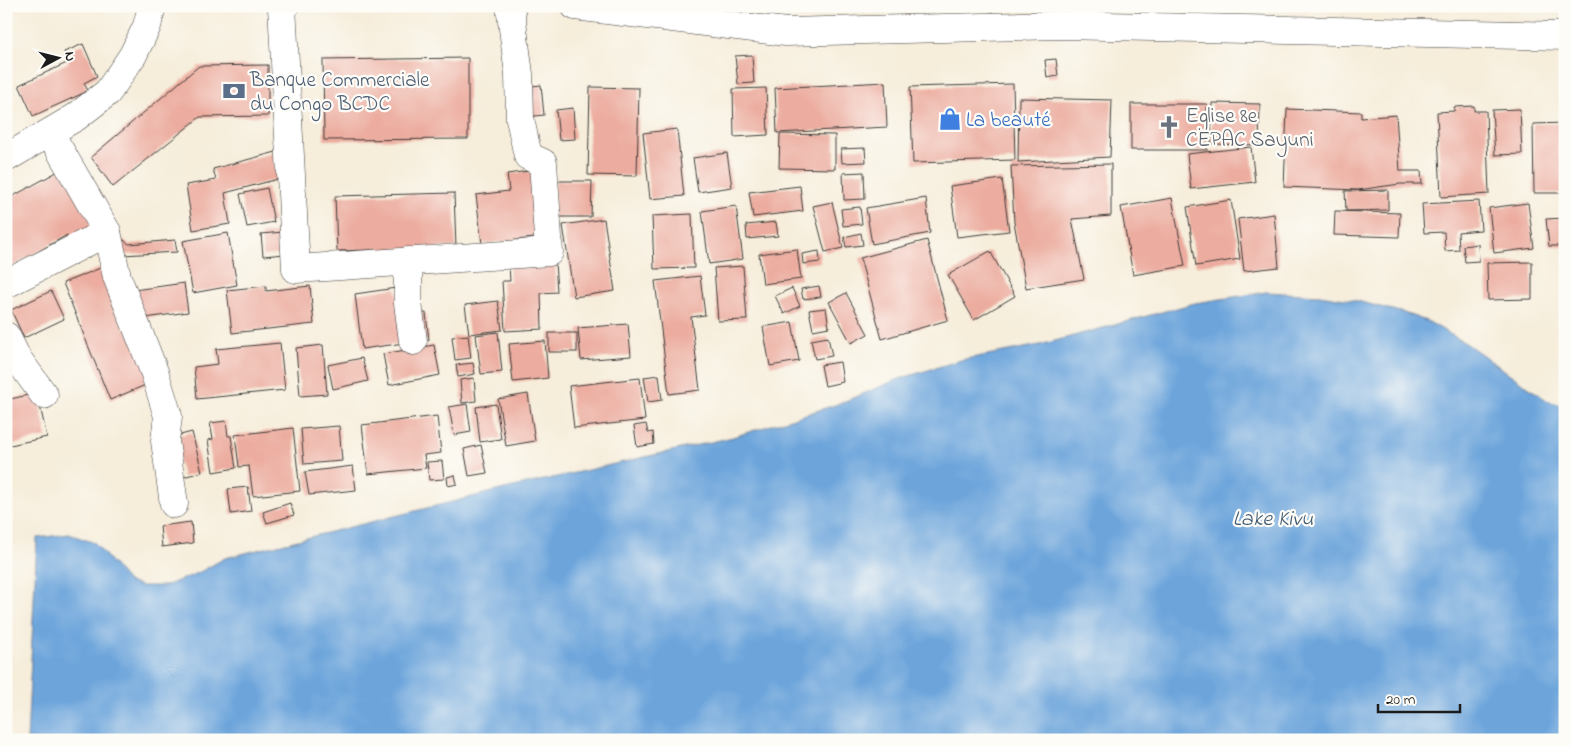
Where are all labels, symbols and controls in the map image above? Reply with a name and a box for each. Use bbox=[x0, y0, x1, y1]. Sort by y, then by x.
north arrow bbox=[32, 32, 82, 82]
text: N bbox=[58, 51, 80, 63]
place label: Banque Commerciale du Congo BCDC bbox=[249, 66, 430, 122]
bank icon: Banque Commerciale du Congo BCDC bbox=[221, 78, 247, 104]
place label: Eglise 8e CEPAC Sayuni bbox=[1186, 102, 1313, 158]
shop icon: La beauté bbox=[937, 106, 963, 132]
place label: La beauté bbox=[966, 106, 1051, 136]
church icon: Eglise 8e CEPAC Sayuni bbox=[1156, 114, 1182, 140]
water label: Lake Kivu bbox=[1233, 504, 1314, 536]
scale bar bbox=[1378, 681, 1461, 713]
text: 20 m bbox=[1386, 689, 1416, 711]

